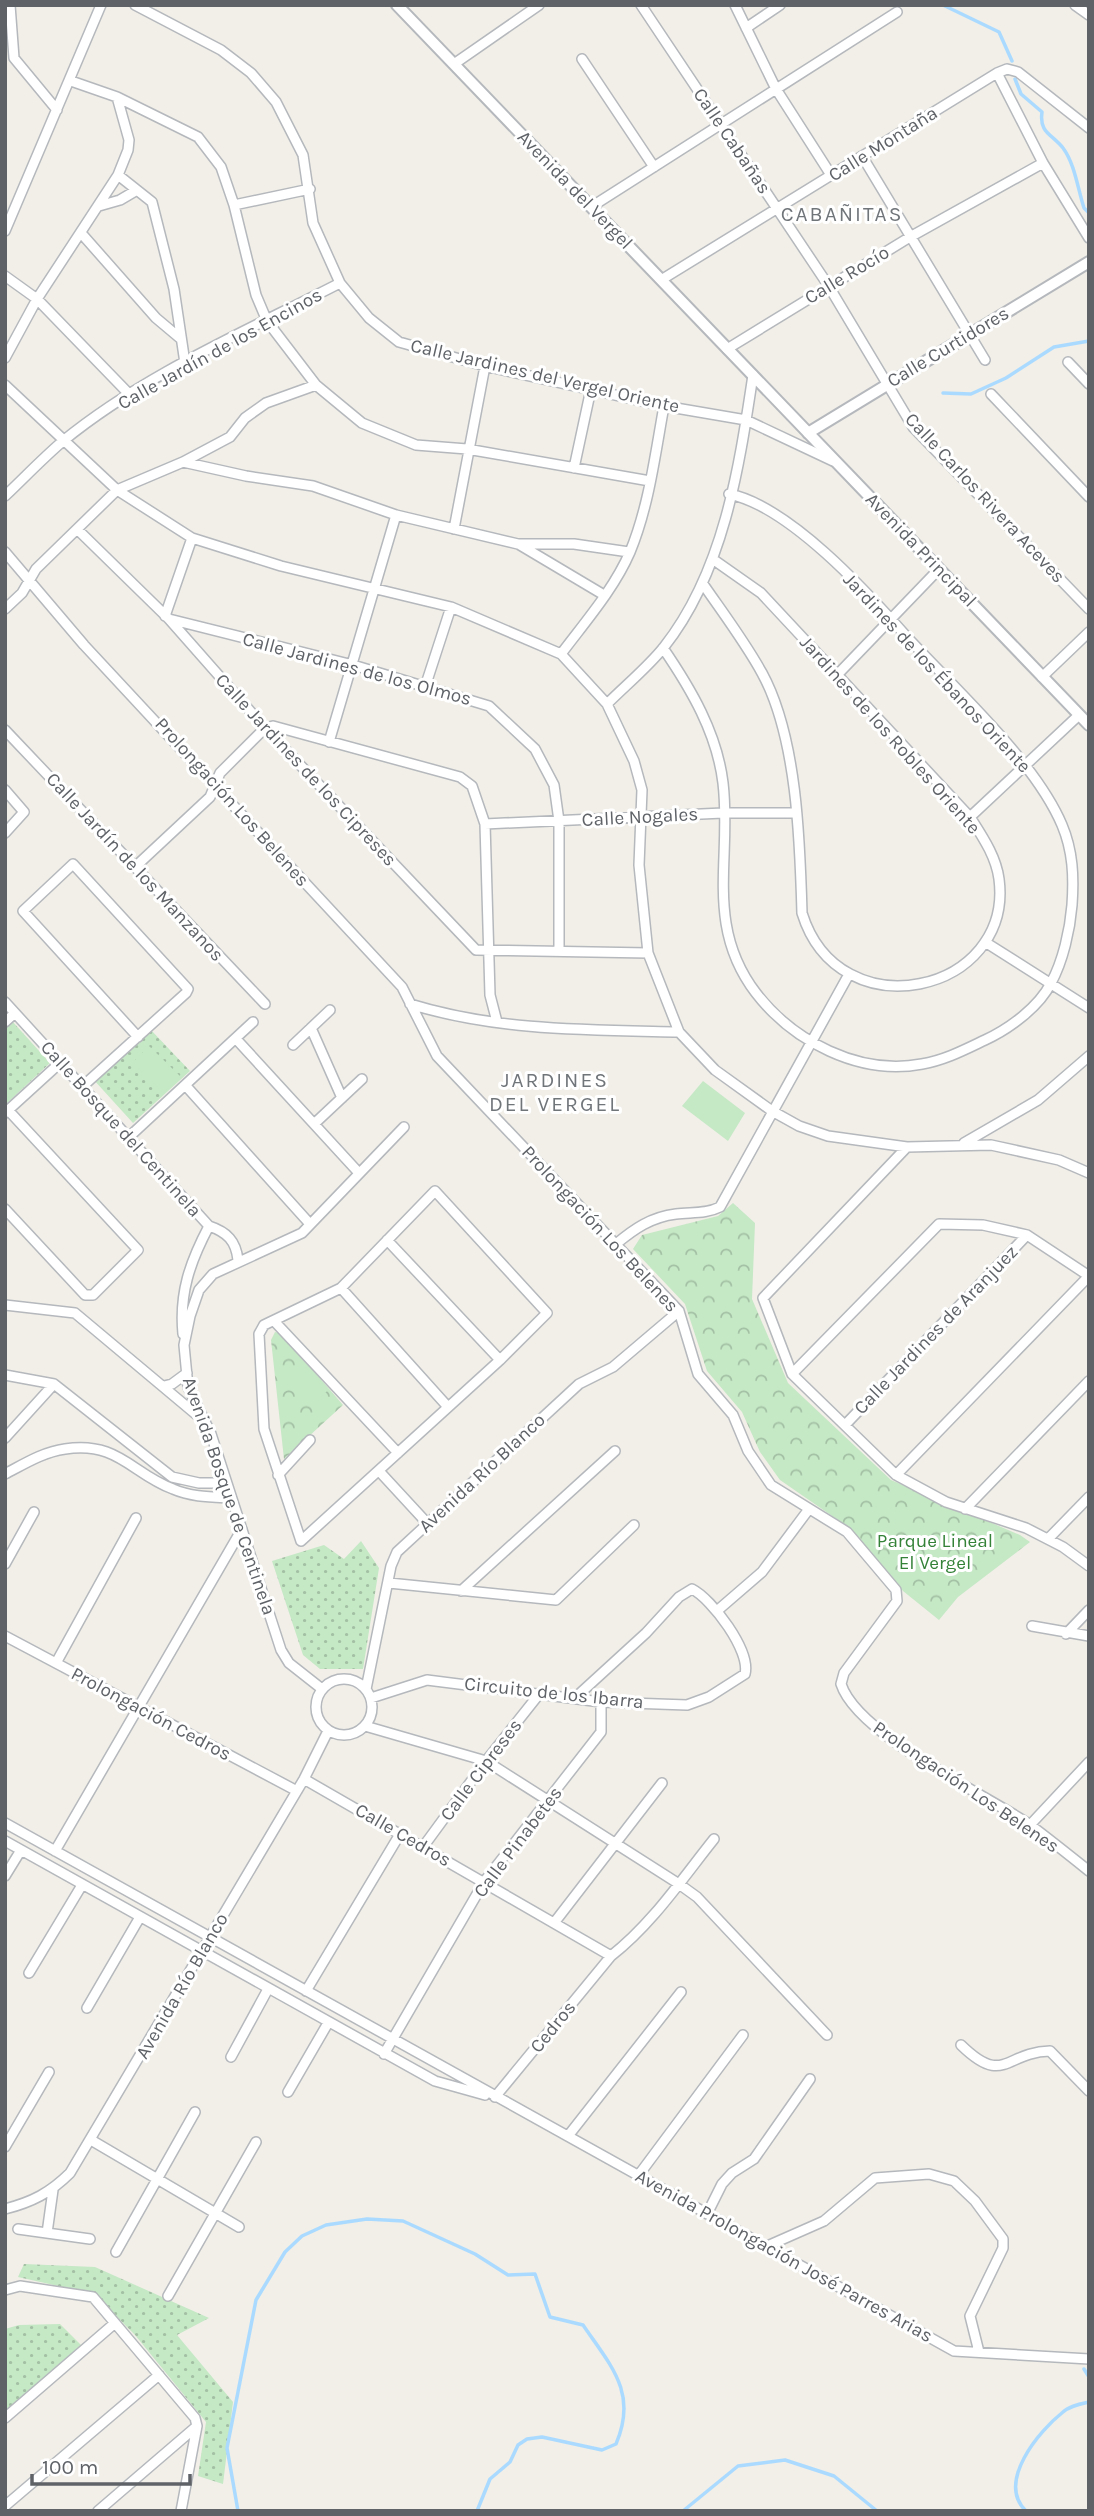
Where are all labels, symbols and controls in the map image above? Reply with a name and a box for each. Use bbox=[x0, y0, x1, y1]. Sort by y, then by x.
street label: Calle Cabañas bbox=[689, 84, 775, 198]
street label: Calle Montaña bbox=[824, 102, 942, 186]
street label: Avenida del Vergel bbox=[513, 126, 637, 254]
district label: CABAÑITAS bbox=[781, 202, 903, 226]
street label: Calle Rocío bbox=[801, 241, 893, 309]
street label: Calle Jardín de los Encinos bbox=[114, 284, 326, 414]
street label: Calle Curtidores bbox=[883, 302, 1013, 392]
street label: Calle Jardines del Vergel Oriente bbox=[408, 334, 682, 418]
street label: Calle Carlos Rivera Aceves bbox=[900, 408, 1070, 588]
street label: Avenida Principal bbox=[861, 488, 981, 612]
street label: Jardines de los Ébanos Oriente bbox=[839, 568, 1036, 777]
street label: Calle Jardines de los Olmos bbox=[240, 628, 474, 710]
street label: Jardines de los Robles Oriente bbox=[795, 631, 985, 839]
street label: Calle Jardines de los Cipreses bbox=[211, 669, 401, 871]
street label: Prolongación Los Belenes bbox=[150, 713, 314, 891]
street label: Calle Jardín de los Manzanos bbox=[42, 768, 228, 966]
street label: Calle Nogales bbox=[581, 803, 699, 831]
street label: Calle Bosque del Centinela bbox=[36, 1036, 206, 1222]
district label: JARDINES DEL VERGEL bbox=[489, 1068, 621, 1116]
street label: Prolongación Los Belenes bbox=[517, 1141, 683, 1317]
street label: Calle Jardines de Aranjuez bbox=[850, 1241, 1022, 1419]
street label: Avenida Bosque de Centinela bbox=[178, 1374, 280, 1618]
street label: Avenida Río Blanco bbox=[414, 1409, 550, 1537]
park label: Parque Lineal El Vergel bbox=[877, 1530, 993, 1574]
street label: Prolongación Cedros bbox=[67, 1663, 235, 1765]
street label: Circuito de los Ibarra bbox=[463, 1673, 645, 1713]
street label: Calle Cipreses bbox=[436, 1715, 526, 1825]
street label: Prolongación Los Belenes bbox=[869, 1716, 1063, 1858]
street label: Calle Pinabetes bbox=[469, 1782, 567, 1902]
street label: Calle Cedros bbox=[351, 1799, 455, 1871]
street label: Avenida Río Blanco bbox=[131, 1909, 233, 2063]
street label: Cedros bbox=[526, 1997, 580, 2057]
street label: Avenida Prolongación José Parres Arias bbox=[632, 2165, 936, 2347]
scale bar bbox=[32, 2442, 189, 2486]
text: 100 m bbox=[42, 2455, 99, 2479]

